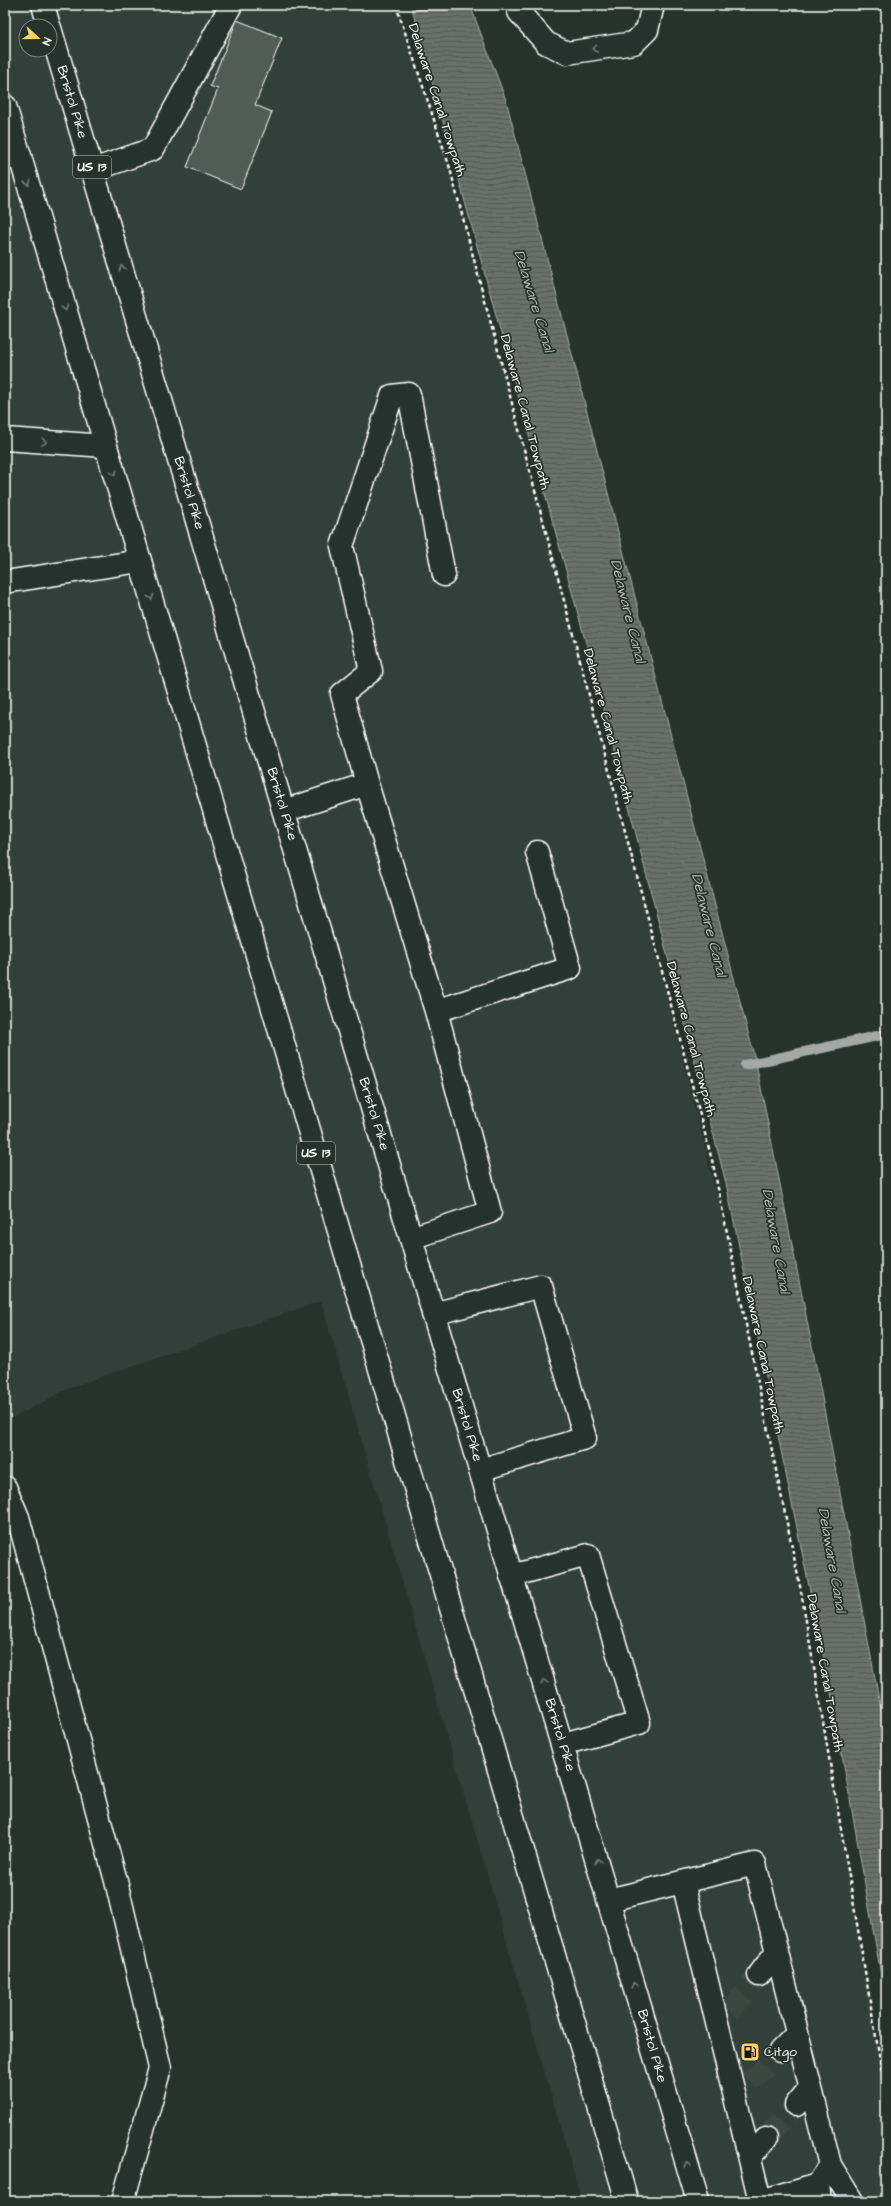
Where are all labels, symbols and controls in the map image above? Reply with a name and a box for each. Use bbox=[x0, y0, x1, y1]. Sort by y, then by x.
north arrow bbox=[18, 18, 58, 58]
street label: Delaware Canal Towpath bbox=[403, 21, 471, 179]
text: N bbox=[39, 35, 55, 47]
one-way arrow bbox=[592, 44, 598, 53]
street label: Bristol Pike bbox=[51, 63, 93, 141]
road number: US 13 bbox=[73, 156, 111, 178]
one-way arrow bbox=[23, 180, 32, 187]
water label: Delaware Canal bbox=[509, 247, 560, 356]
one-way arrow bbox=[118, 265, 127, 272]
one-way arrow bbox=[60, 304, 69, 311]
street label: Delaware Canal Towpath bbox=[495, 332, 555, 492]
one-way arrow bbox=[41, 437, 47, 446]
street label: Bristol Pike bbox=[168, 454, 210, 532]
one-way arrow bbox=[109, 469, 118, 476]
water label: Delaware Canal bbox=[605, 557, 651, 666]
one-way arrow bbox=[146, 594, 155, 601]
street label: Delaware Canal Towpath bbox=[578, 646, 638, 806]
street label: Bristol Pike bbox=[261, 765, 303, 843]
water label: Delaware Canal bbox=[686, 871, 732, 980]
street label: Delaware Canal Towpath bbox=[661, 959, 721, 1119]
street label: Bristol Pike bbox=[353, 1075, 395, 1153]
road number: US 13 bbox=[297, 1142, 335, 1164]
water label: Delaware Canal bbox=[756, 1187, 796, 1297]
street label: Delaware Canal Towpath bbox=[737, 1275, 789, 1435]
street label: Bristol Pike bbox=[446, 1386, 488, 1464]
water label: Delaware Canal bbox=[812, 1506, 852, 1616]
street label: Delaware Canal Towpath bbox=[801, 1593, 849, 1753]
one-way arrow bbox=[540, 1679, 549, 1686]
street label: Bristol Pike bbox=[539, 1696, 581, 1774]
one-way arrow bbox=[594, 1857, 603, 1864]
one-way arrow bbox=[630, 1982, 639, 1989]
street label: Bristol Pike bbox=[632, 2007, 672, 2085]
fuel station icon: Citgo bbox=[739, 2041, 761, 2063]
place label: Citgo bbox=[764, 2042, 797, 2062]
one-way arrow bbox=[683, 2160, 692, 2167]

